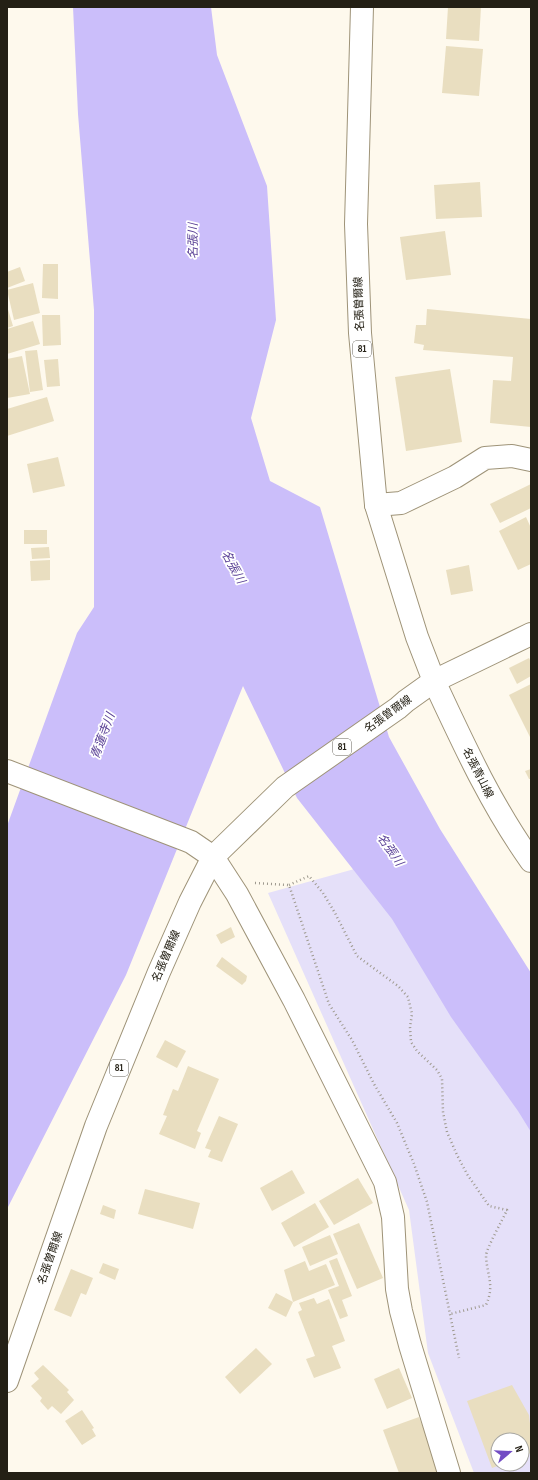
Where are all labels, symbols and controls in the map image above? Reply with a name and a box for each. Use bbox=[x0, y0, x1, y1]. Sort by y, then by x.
water label: 名張川 bbox=[186, 221, 201, 259]
street label: 名張曽爾線 bbox=[352, 276, 366, 332]
road number: 81 bbox=[353, 341, 371, 357]
water label: 名張川 bbox=[218, 548, 249, 588]
street label: 名張曽爾線 bbox=[362, 693, 414, 735]
water label: 青蓮寺川 bbox=[88, 709, 119, 761]
road number: 81 bbox=[333, 739, 351, 755]
street label: 名張青山線 bbox=[460, 746, 496, 800]
water label: 名張川 bbox=[374, 831, 408, 871]
street label: 名張曽爾線 bbox=[149, 928, 183, 984]
road number: 81 bbox=[110, 1060, 128, 1076]
street label: 名張曽爾線 bbox=[35, 1230, 65, 1286]
north arrow bbox=[490, 1432, 530, 1472]
text: N bbox=[512, 1444, 526, 1454]

